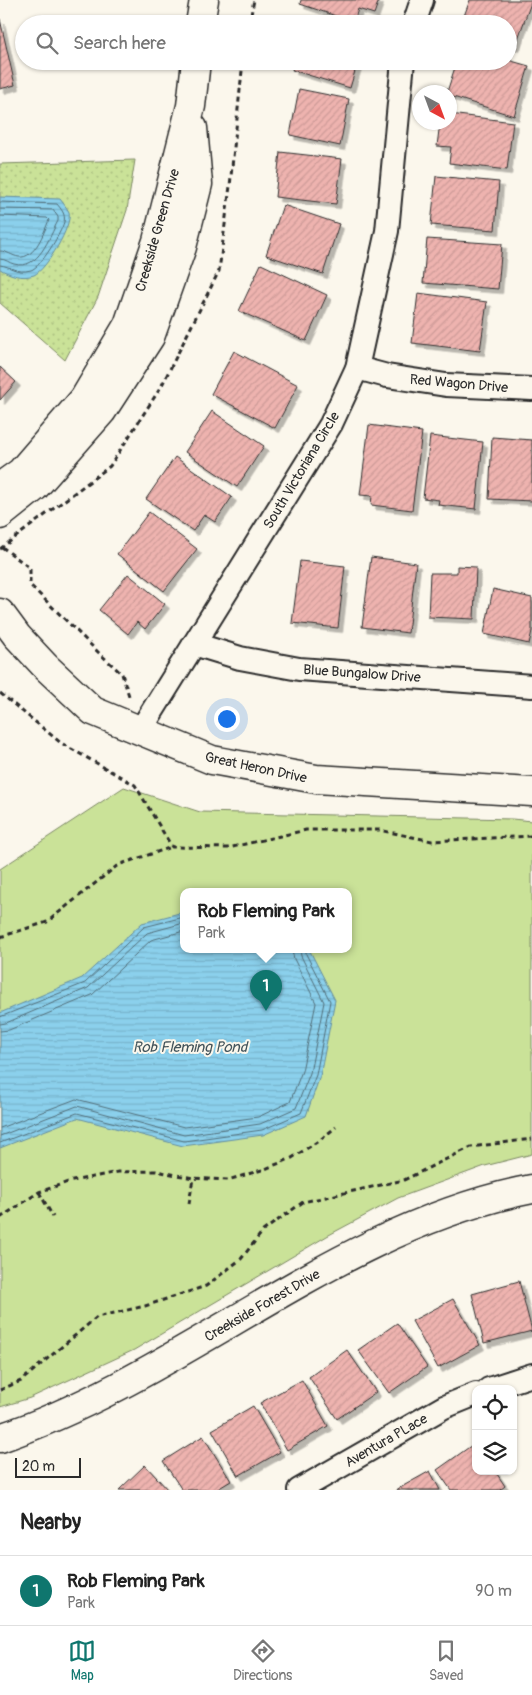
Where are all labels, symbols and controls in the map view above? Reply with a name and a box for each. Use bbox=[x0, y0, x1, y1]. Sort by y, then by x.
search box bbox=[15, 15, 517, 70]
icon: search bbox=[33, 29, 61, 57]
text: Search here bbox=[73, 31, 166, 55]
north arrow bbox=[412, 85, 457, 130]
street label: Creekside Green Drive bbox=[132, 167, 183, 294]
street label: Red Wagon Drive bbox=[409, 371, 509, 396]
street label: South Victoriana Circle bbox=[260, 409, 343, 532]
street label: Blue Bungalow Drive bbox=[303, 661, 421, 686]
your location bbox=[214, 706, 240, 732]
street label: Great Heron Drive bbox=[203, 748, 309, 787]
popup bbox=[180, 888, 352, 953]
text: Rob Fleming Park bbox=[197, 899, 335, 923]
text: Park bbox=[197, 923, 225, 943]
pin: 1 bbox=[250, 970, 282, 1011]
water label: Rob Fleming Pond bbox=[133, 1038, 249, 1057]
street label: Creekside Forest Drive bbox=[202, 1265, 323, 1345]
map controls bbox=[472, 1385, 517, 1475]
button: locate bbox=[472, 1385, 517, 1430]
street label: Aventura PLace bbox=[342, 1410, 431, 1471]
button: layers bbox=[472, 1430, 517, 1475]
scale bar bbox=[15, 1455, 81, 1478]
text: 20 m bbox=[22, 1458, 55, 1475]
text: Nearby bbox=[20, 1509, 81, 1536]
text: Rob Fleming Park bbox=[67, 1569, 205, 1593]
text: 1 bbox=[33, 1581, 39, 1601]
text: 90 m bbox=[475, 1581, 512, 1601]
text: Park bbox=[67, 1593, 95, 1613]
tab: Map bbox=[68, 1637, 96, 1684]
tab: Directions bbox=[233, 1637, 292, 1684]
tab: Saved bbox=[429, 1637, 464, 1684]

